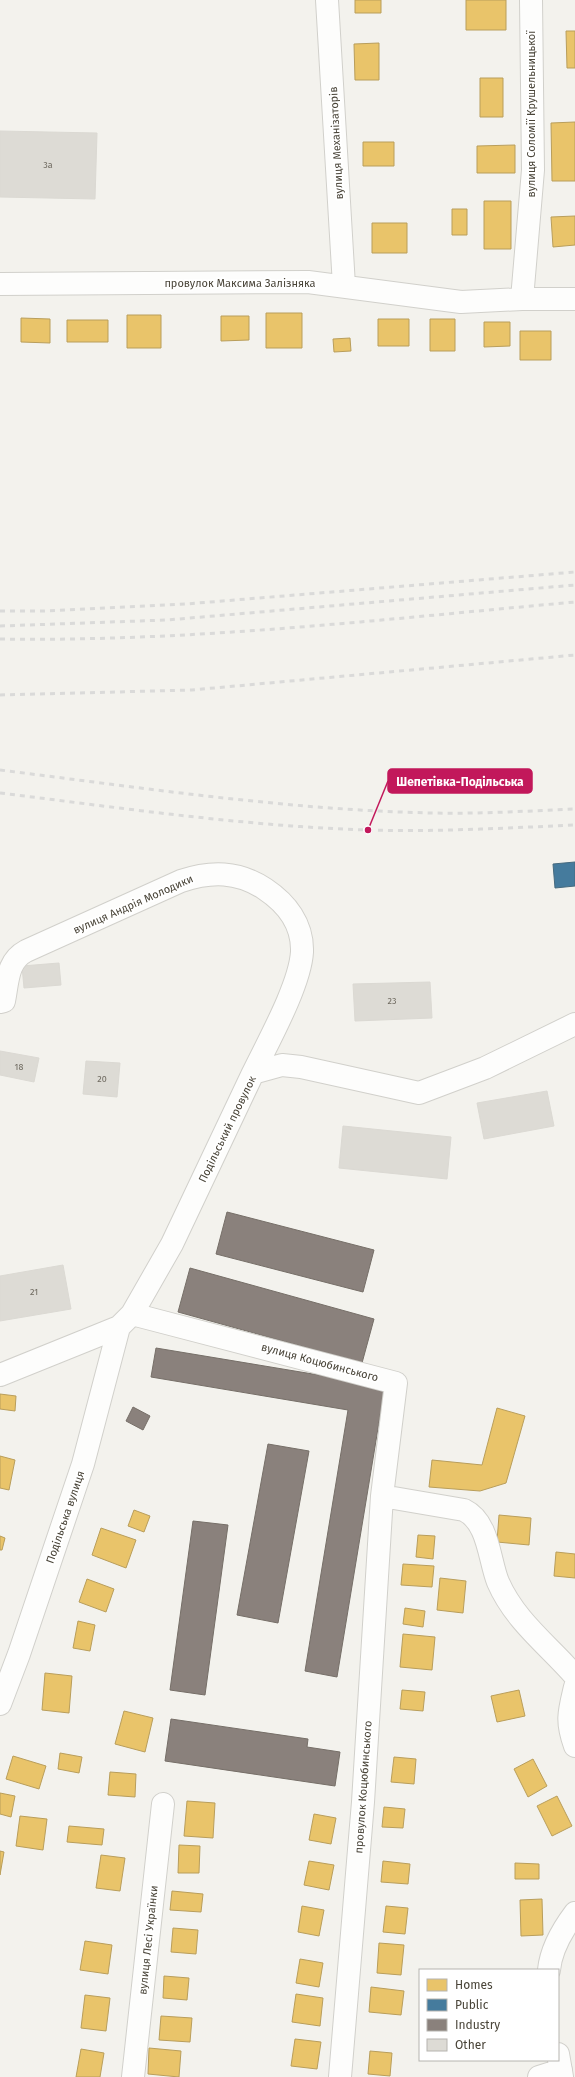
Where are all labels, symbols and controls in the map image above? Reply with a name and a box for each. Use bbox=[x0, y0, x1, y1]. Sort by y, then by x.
street label: вулиця Соломії Крушельницької bbox=[525, 30, 538, 197]
street label: вулиця Механізаторів bbox=[327, 86, 346, 200]
house number: 3а bbox=[43, 160, 53, 170]
street label: провулок Максима Залізняка bbox=[164, 277, 316, 290]
callout: Шепетівка-Подільська bbox=[388, 769, 532, 793]
text: Шепетівка-Подільська bbox=[396, 775, 524, 789]
street label: вулиця Андрія Молодики bbox=[71, 872, 195, 937]
house number: 23 bbox=[388, 996, 396, 1006]
house number: 18 bbox=[15, 1062, 23, 1072]
house number: 20 bbox=[97, 1074, 107, 1084]
street label: Подільський провулок bbox=[196, 1074, 259, 1185]
house number: 21 bbox=[30, 1287, 38, 1297]
street label: вулиця Коцюбинського bbox=[260, 1341, 380, 1384]
street label: Подільська вулиця bbox=[44, 1469, 87, 1565]
street label: провулок Коцюбинського bbox=[352, 1720, 375, 1854]
street label: вулиця Лесі Українки bbox=[136, 1885, 161, 1995]
legend bbox=[419, 1969, 559, 2061]
text: Homes bbox=[455, 1978, 493, 1992]
text: Public bbox=[455, 1998, 489, 2012]
text: Industry bbox=[455, 2018, 500, 2032]
text: Other bbox=[455, 2038, 486, 2052]

